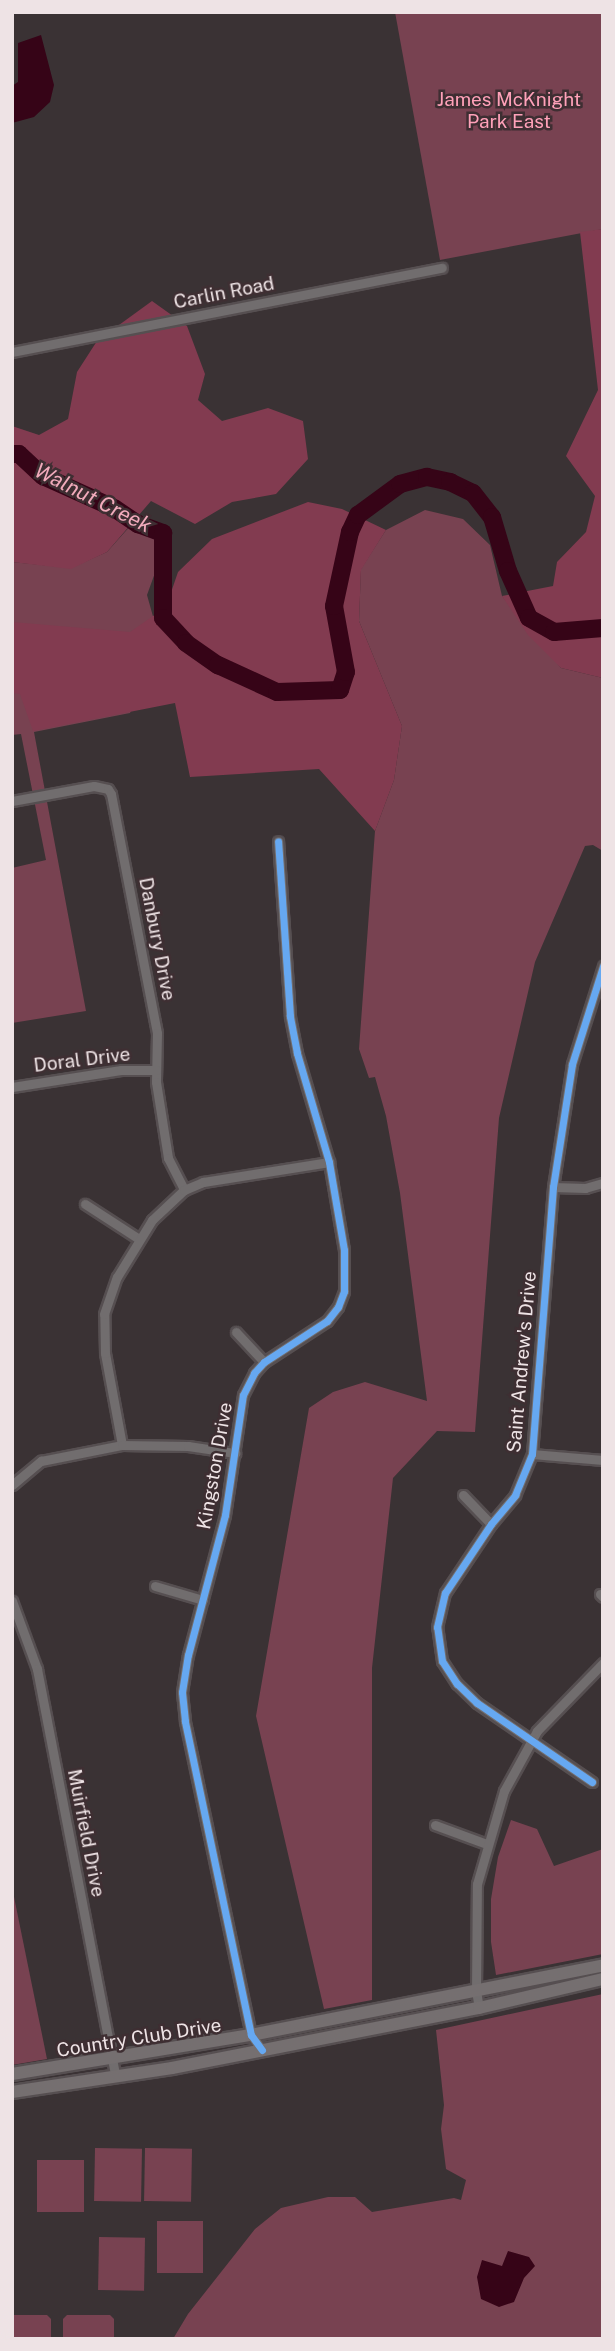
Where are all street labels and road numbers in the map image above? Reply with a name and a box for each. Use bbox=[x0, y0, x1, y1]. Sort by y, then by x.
street label: Carlin Road bbox=[172, 272, 276, 314]
street label: Danbury Drive bbox=[134, 875, 180, 1003]
street label: Doral Drive bbox=[32, 1043, 132, 1077]
street label: Saint Andrew's Drive bbox=[503, 1270, 541, 1454]
street label: Kingston Drive bbox=[193, 1401, 237, 1531]
street label: Muirfield Drive bbox=[62, 1767, 110, 1899]
street label: Country Club Drive bbox=[55, 2014, 223, 2062]

